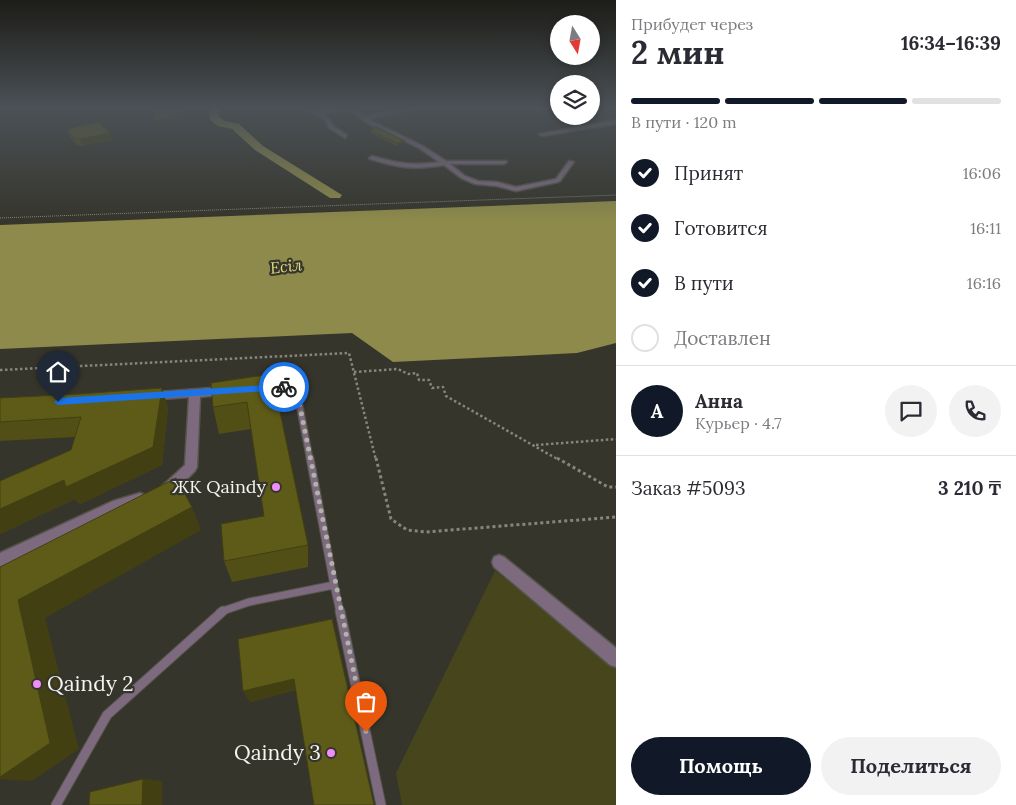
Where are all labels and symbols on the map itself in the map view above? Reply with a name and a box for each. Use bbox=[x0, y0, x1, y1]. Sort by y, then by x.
north arrow bbox=[550, 15, 600, 65]
water label: Есіл bbox=[269, 254, 304, 278]
pin bbox=[37, 351, 79, 402]
courier bbox=[259, 362, 309, 412]
place label: ЖК Qaindy bbox=[172, 475, 266, 498]
marker: ЖК Qaindy bbox=[270, 481, 282, 493]
place label: Qaindy 2 bbox=[47, 670, 134, 697]
marker: Qaindy 2 bbox=[31, 678, 43, 690]
pin bbox=[345, 681, 387, 732]
place label: Qaindy 3 bbox=[234, 739, 321, 766]
marker: Qaindy 3 bbox=[325, 747, 337, 759]

